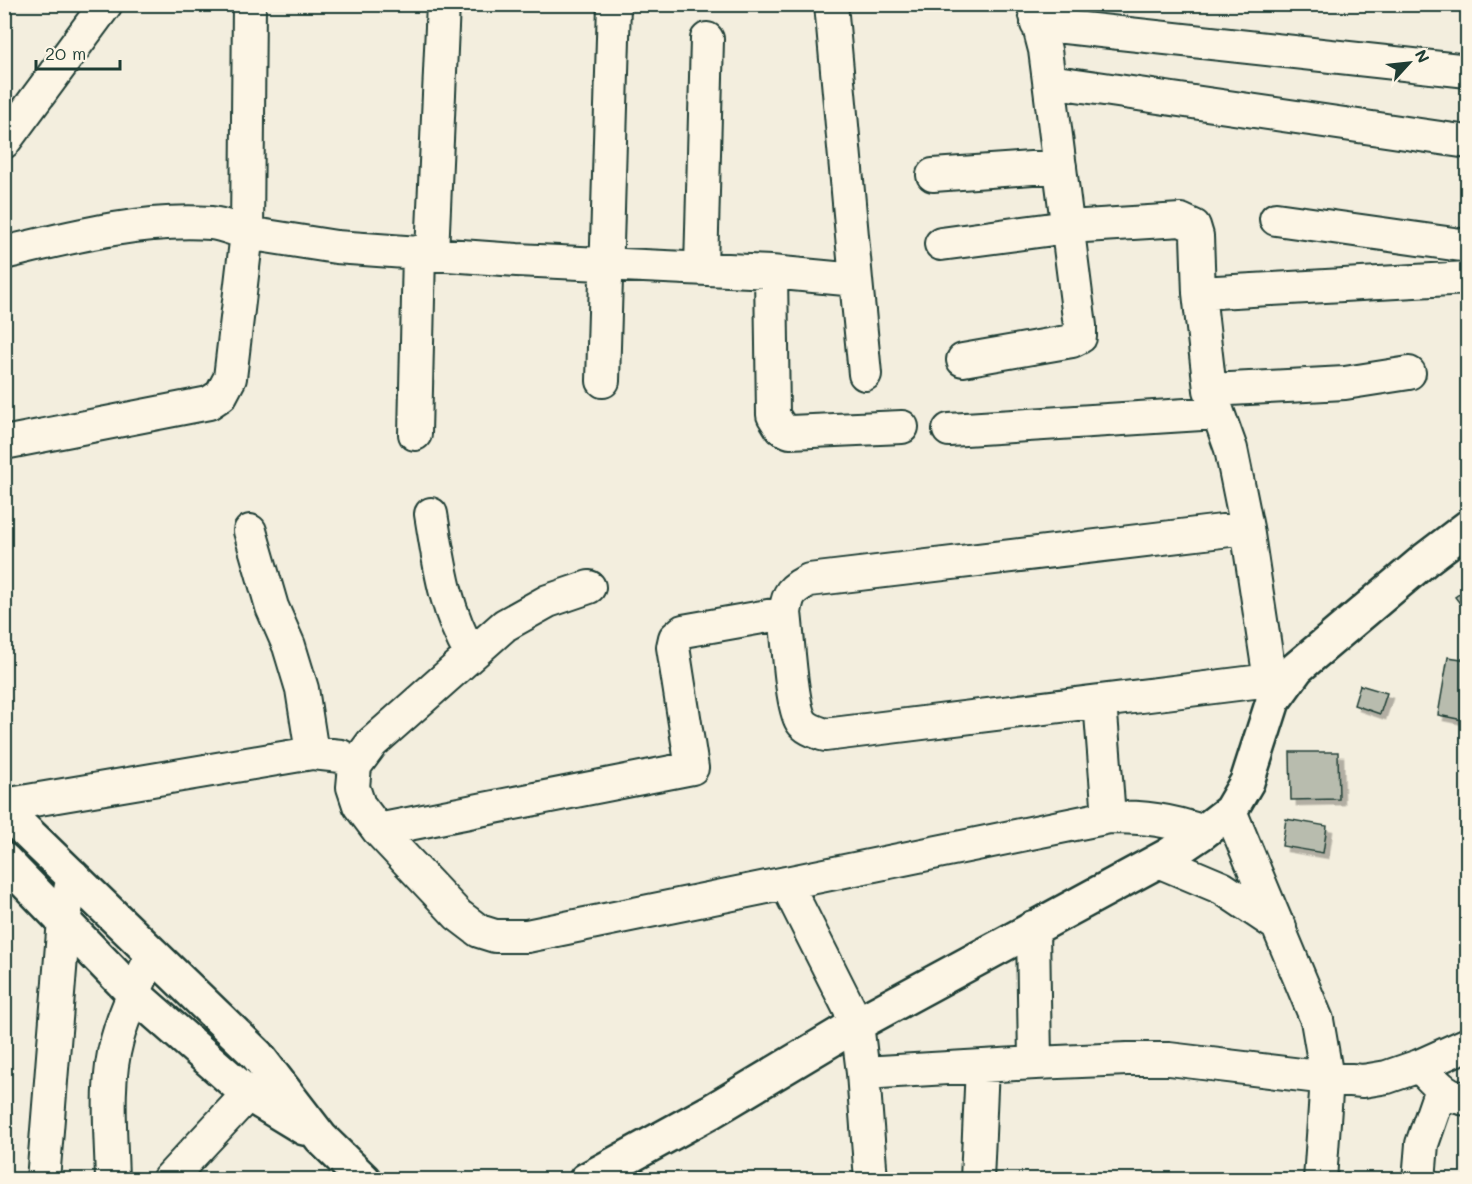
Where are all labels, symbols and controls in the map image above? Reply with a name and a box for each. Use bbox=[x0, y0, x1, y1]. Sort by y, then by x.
scale bar bbox=[36, 33, 120, 71]
north arrow bbox=[1379, 33, 1439, 93]
text: 20 m bbox=[45, 41, 86, 65]
text: N bbox=[1411, 46, 1435, 66]

